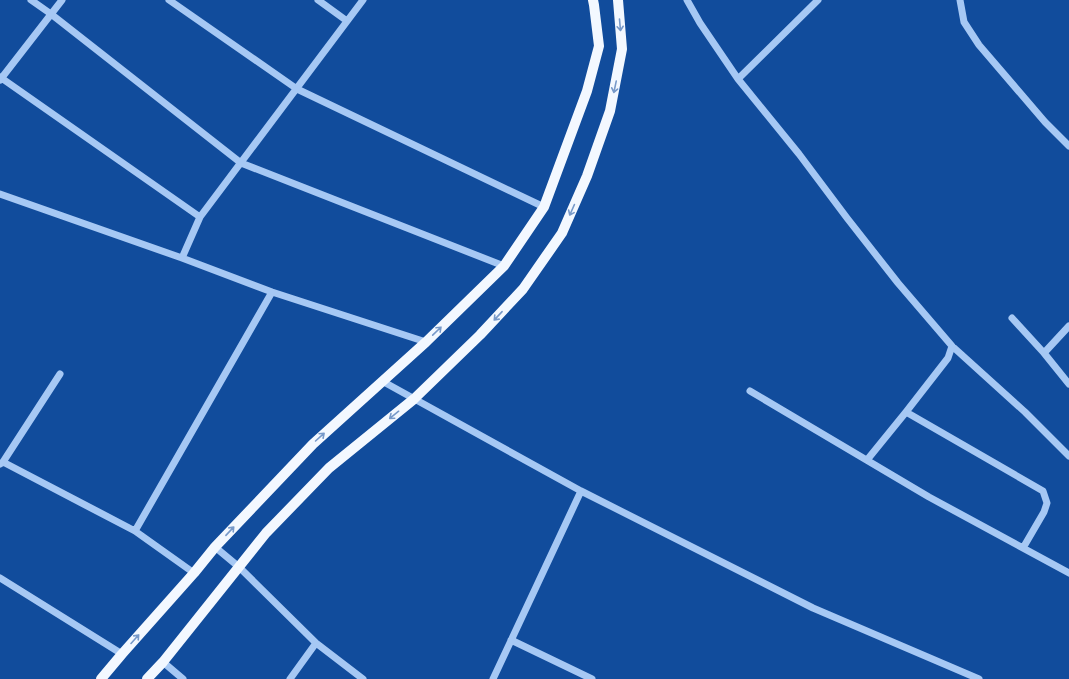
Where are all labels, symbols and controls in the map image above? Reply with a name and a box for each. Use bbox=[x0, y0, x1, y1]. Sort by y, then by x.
one-way arrow bbox=[616, 18, 624, 31]
one-way arrow bbox=[610, 81, 618, 94]
one-way arrow bbox=[568, 204, 575, 216]
one-way arrow bbox=[493, 311, 503, 321]
one-way arrow bbox=[432, 326, 442, 336]
one-way arrow bbox=[388, 411, 399, 419]
one-way arrow bbox=[315, 432, 325, 442]
one-way arrow bbox=[226, 526, 235, 536]
one-way arrow bbox=[130, 634, 140, 644]

